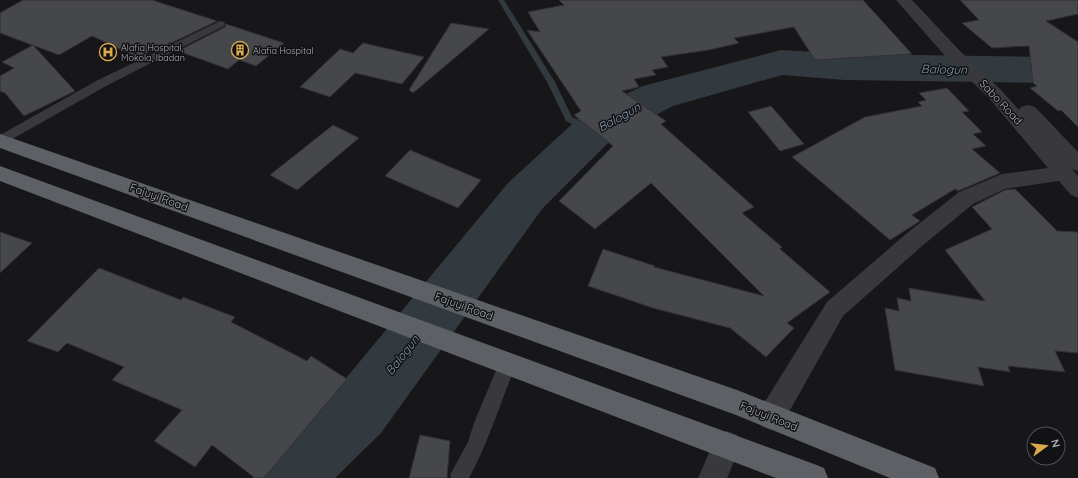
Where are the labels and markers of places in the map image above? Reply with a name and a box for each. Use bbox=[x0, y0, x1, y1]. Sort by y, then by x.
building icon: Alafia Hospital bbox=[230, 40, 250, 60]
hospital icon: Alafia Hospital, Mokola, Ibadan bbox=[98, 42, 118, 62]
place label: Alafia Hospital, Mokola, Ibadan bbox=[121, 42, 185, 63]
place label: Alafia Hospital bbox=[253, 45, 314, 56]

